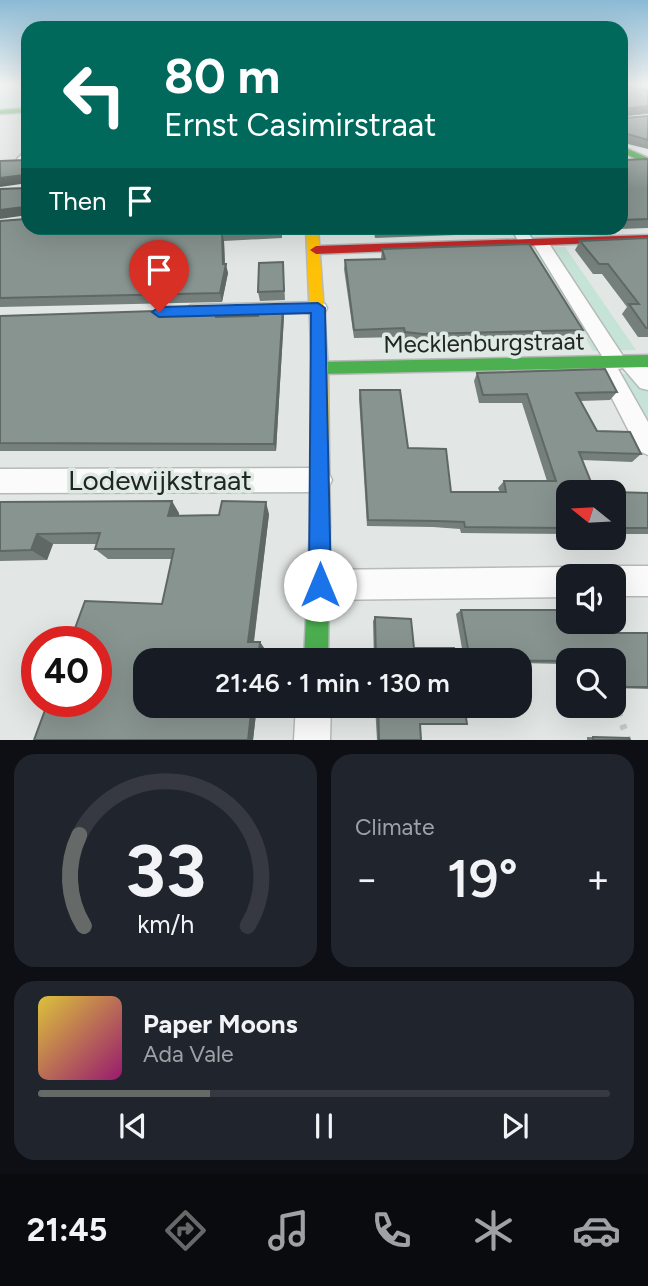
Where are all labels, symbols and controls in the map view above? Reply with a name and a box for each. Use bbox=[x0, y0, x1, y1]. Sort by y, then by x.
text: 80 m bbox=[164, 46, 280, 105]
icon: left bbox=[49, 49, 140, 140]
text: Ernst Casimirstraat bbox=[164, 106, 436, 144]
icon: arrive bbox=[121, 182, 159, 220]
text: Then bbox=[49, 185, 107, 217]
pin bbox=[129, 240, 189, 312]
icon: arrive bbox=[140, 251, 178, 289]
street label: Mecklenburgstraat bbox=[383, 326, 585, 359]
street label: Lodewijkstraat bbox=[68, 463, 252, 497]
north arrow bbox=[556, 480, 626, 550]
map controls bbox=[556, 480, 626, 718]
position arrow bbox=[283, 548, 357, 622]
button: sound bbox=[556, 564, 626, 634]
speed limit sign: 40 bbox=[21, 626, 112, 717]
button: search bbox=[556, 648, 626, 718]
text: 21:46 · 1 min · 130 m bbox=[215, 667, 450, 699]
text: Climate bbox=[355, 813, 434, 841]
text: 33 bbox=[125, 828, 206, 915]
text: 19° bbox=[447, 848, 518, 910]
text: − bbox=[355, 856, 379, 902]
text: + bbox=[586, 856, 610, 902]
text: km/h bbox=[137, 909, 194, 939]
text: Paper Moons bbox=[143, 1008, 298, 1040]
text: Ada Vale bbox=[143, 1040, 234, 1068]
icon: previous bbox=[114, 1107, 152, 1145]
icon: pause bbox=[305, 1107, 343, 1145]
icon: next bbox=[496, 1107, 534, 1145]
icon: directions bbox=[161, 1206, 210, 1255]
icon: music bbox=[264, 1206, 313, 1255]
icon: phone bbox=[367, 1206, 416, 1255]
icon: climate bbox=[469, 1206, 518, 1255]
icon: car bbox=[572, 1206, 621, 1255]
text: 21:45 bbox=[27, 1211, 107, 1249]

